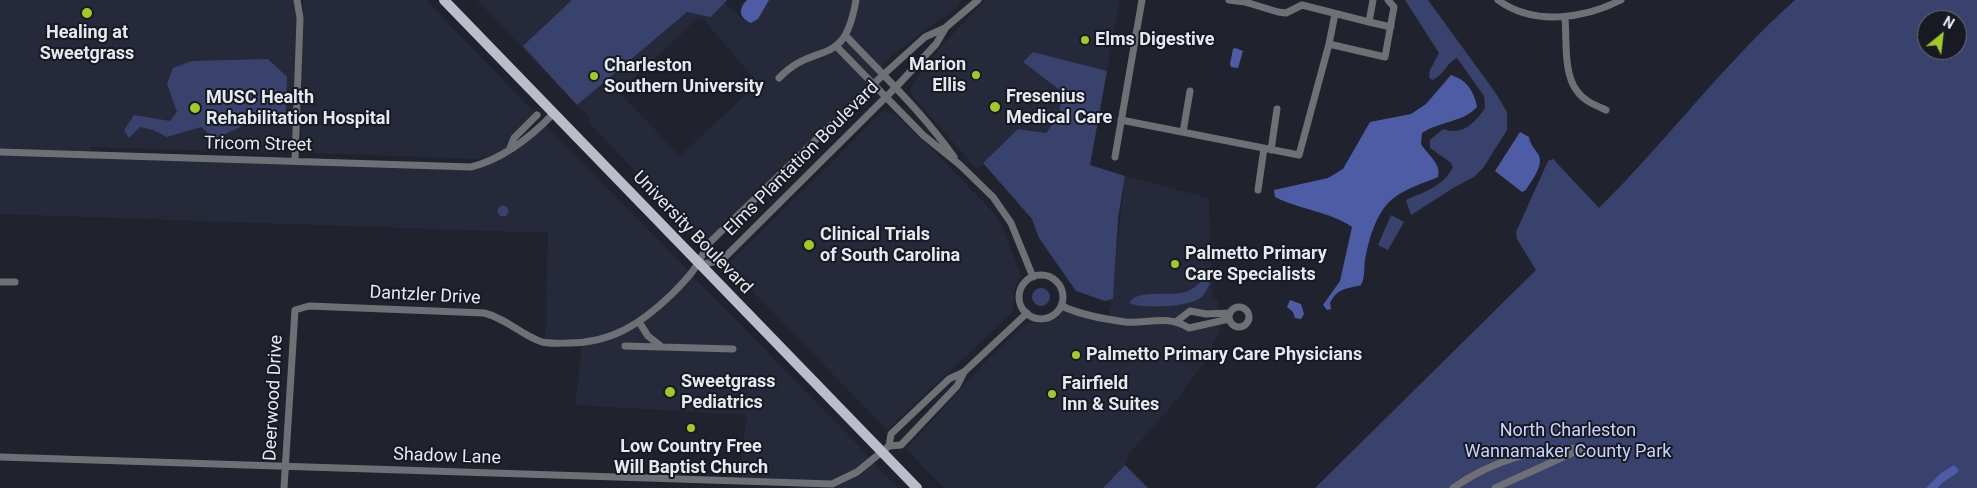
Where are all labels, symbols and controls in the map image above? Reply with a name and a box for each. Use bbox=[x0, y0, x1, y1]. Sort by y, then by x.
marker: Healing at Sweetgrass bbox=[80, 6, 94, 20]
north arrow bbox=[1917, 10, 1967, 60]
text: N bbox=[1941, 13, 1957, 32]
place label: Healing at Sweetgrass bbox=[40, 22, 134, 64]
place label: Elms Digestive bbox=[1095, 29, 1214, 51]
marker: Elms Digestive bbox=[1079, 34, 1091, 46]
place label: Marion Ellis bbox=[909, 54, 966, 96]
place label: Charleston Southern University bbox=[604, 55, 764, 98]
marker: Marion Ellis bbox=[970, 69, 982, 81]
marker: Charleston Southern University bbox=[588, 70, 600, 82]
street label: Elms Plantation Boulevard bbox=[720, 77, 884, 241]
place label: Fresenius Medical Care bbox=[1006, 86, 1112, 128]
place label: MUSC Health Rehabilitation Hospital bbox=[206, 87, 390, 130]
marker: Fresenius Medical Care bbox=[988, 100, 1002, 114]
marker: MUSC Health Rehabilitation Hospital bbox=[188, 101, 202, 115]
street label: Tricom Street bbox=[204, 133, 312, 157]
street label: University Boulevard bbox=[628, 167, 756, 299]
place label: Clinical Trials of South Carolina bbox=[820, 224, 960, 266]
marker: Clinical Trials of South Carolina bbox=[802, 238, 816, 252]
place label: Palmetto Primary Care Specialists bbox=[1185, 243, 1327, 286]
marker: Palmetto Primary Care Specialists bbox=[1169, 258, 1181, 270]
street label: Dantzler Drive bbox=[369, 282, 481, 310]
street label: Deerwood Drive bbox=[260, 334, 288, 462]
place label: Palmetto Primary Care Physicians bbox=[1086, 344, 1362, 366]
marker: Palmetto Primary Care Physicians bbox=[1070, 349, 1082, 361]
place label: Sweetgrass Pediatrics bbox=[681, 371, 776, 414]
place label: Fairfield Inn & Suites bbox=[1062, 373, 1159, 416]
marker: Sweetgrass Pediatrics bbox=[663, 385, 677, 399]
marker: Fairfield Inn & Suites bbox=[1046, 388, 1058, 400]
park label: North Charleston Wannamaker County Park bbox=[1465, 420, 1671, 462]
marker: Low Country Free Will Baptist Church bbox=[685, 422, 697, 434]
place label: Low Country Free Will Baptist Church bbox=[614, 436, 768, 478]
street label: Shadow Lane bbox=[393, 444, 501, 470]

